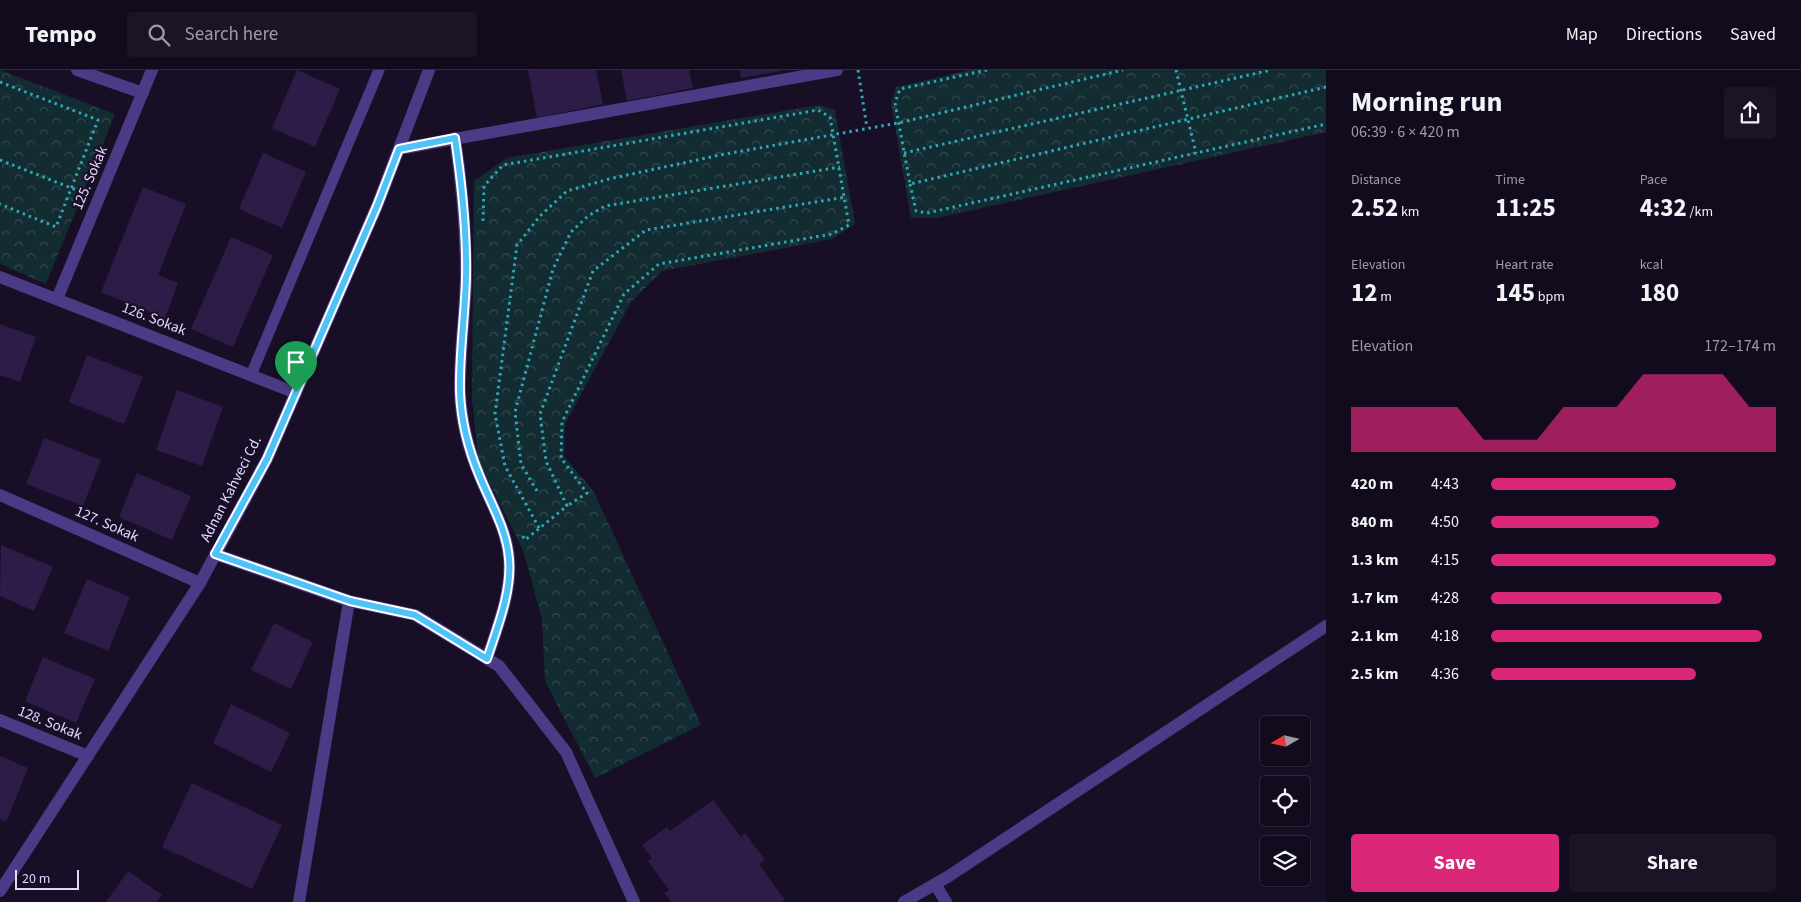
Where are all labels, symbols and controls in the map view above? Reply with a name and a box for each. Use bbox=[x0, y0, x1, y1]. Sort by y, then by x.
search box bbox=[127, 12, 477, 57]
text: Tempo bbox=[25, 17, 97, 52]
icon: search bbox=[145, 21, 173, 49]
text: Search here bbox=[185, 21, 278, 48]
text: Map bbox=[1566, 22, 1598, 47]
text: Directions bbox=[1626, 22, 1702, 47]
text: Saved bbox=[1730, 22, 1776, 47]
text: Morning run bbox=[1351, 82, 1502, 122]
button: share bbox=[1724, 87, 1776, 139]
text: 06:39 · 6 × 420 m bbox=[1351, 121, 1460, 143]
street label: 125. Sokak bbox=[67, 142, 113, 213]
text: Distance bbox=[1351, 170, 1401, 190]
text: Time bbox=[1495, 170, 1525, 190]
text: Pace bbox=[1640, 170, 1667, 190]
text: 2.52 bbox=[1351, 190, 1398, 226]
text: 11:25 bbox=[1495, 190, 1556, 226]
text: 4:32 bbox=[1640, 190, 1687, 226]
text: km bbox=[1398, 202, 1419, 222]
text: /km bbox=[1687, 202, 1713, 222]
text: Elevation bbox=[1351, 255, 1406, 275]
text: Heart rate bbox=[1495, 255, 1554, 275]
text: kcal bbox=[1640, 255, 1663, 275]
text: 12 bbox=[1351, 275, 1377, 311]
text: 145 bbox=[1495, 275, 1535, 311]
text: 180 bbox=[1640, 275, 1679, 311]
text: m bbox=[1377, 287, 1392, 307]
text: bpm bbox=[1535, 287, 1565, 307]
street label: 126. Sokak bbox=[119, 297, 190, 341]
text: Elevation bbox=[1351, 335, 1413, 357]
text: 172–174 m bbox=[1704, 335, 1776, 357]
pin bbox=[275, 341, 317, 392]
icon: arrive bbox=[282, 348, 310, 376]
street label: Adnan Kahveci Cd. bbox=[195, 432, 267, 546]
text: 420 m bbox=[1351, 473, 1393, 495]
text: 4:43 bbox=[1431, 473, 1459, 495]
street label: 127. Sokak bbox=[72, 501, 143, 548]
text: 840 m bbox=[1351, 511, 1393, 533]
text: 4:50 bbox=[1431, 511, 1459, 533]
text: 1.3 km bbox=[1351, 549, 1398, 571]
text: 4:15 bbox=[1431, 549, 1459, 571]
text: 1.7 km bbox=[1351, 587, 1398, 609]
text: 4:28 bbox=[1431, 587, 1459, 609]
text: 2.1 km bbox=[1351, 625, 1398, 647]
text: 4:18 bbox=[1431, 625, 1459, 647]
text: 2.5 km bbox=[1351, 663, 1398, 685]
text: 4:36 bbox=[1431, 663, 1459, 685]
street label: 128. Sokak bbox=[15, 701, 86, 746]
north arrow bbox=[1260, 716, 1310, 766]
map controls bbox=[1260, 716, 1310, 886]
button: locate bbox=[1260, 776, 1310, 826]
button: Save bbox=[1351, 834, 1559, 892]
button: Share bbox=[1569, 834, 1776, 892]
button: layers bbox=[1260, 836, 1310, 886]
scale bar bbox=[15, 867, 79, 890]
text: 20 m bbox=[22, 869, 50, 889]

